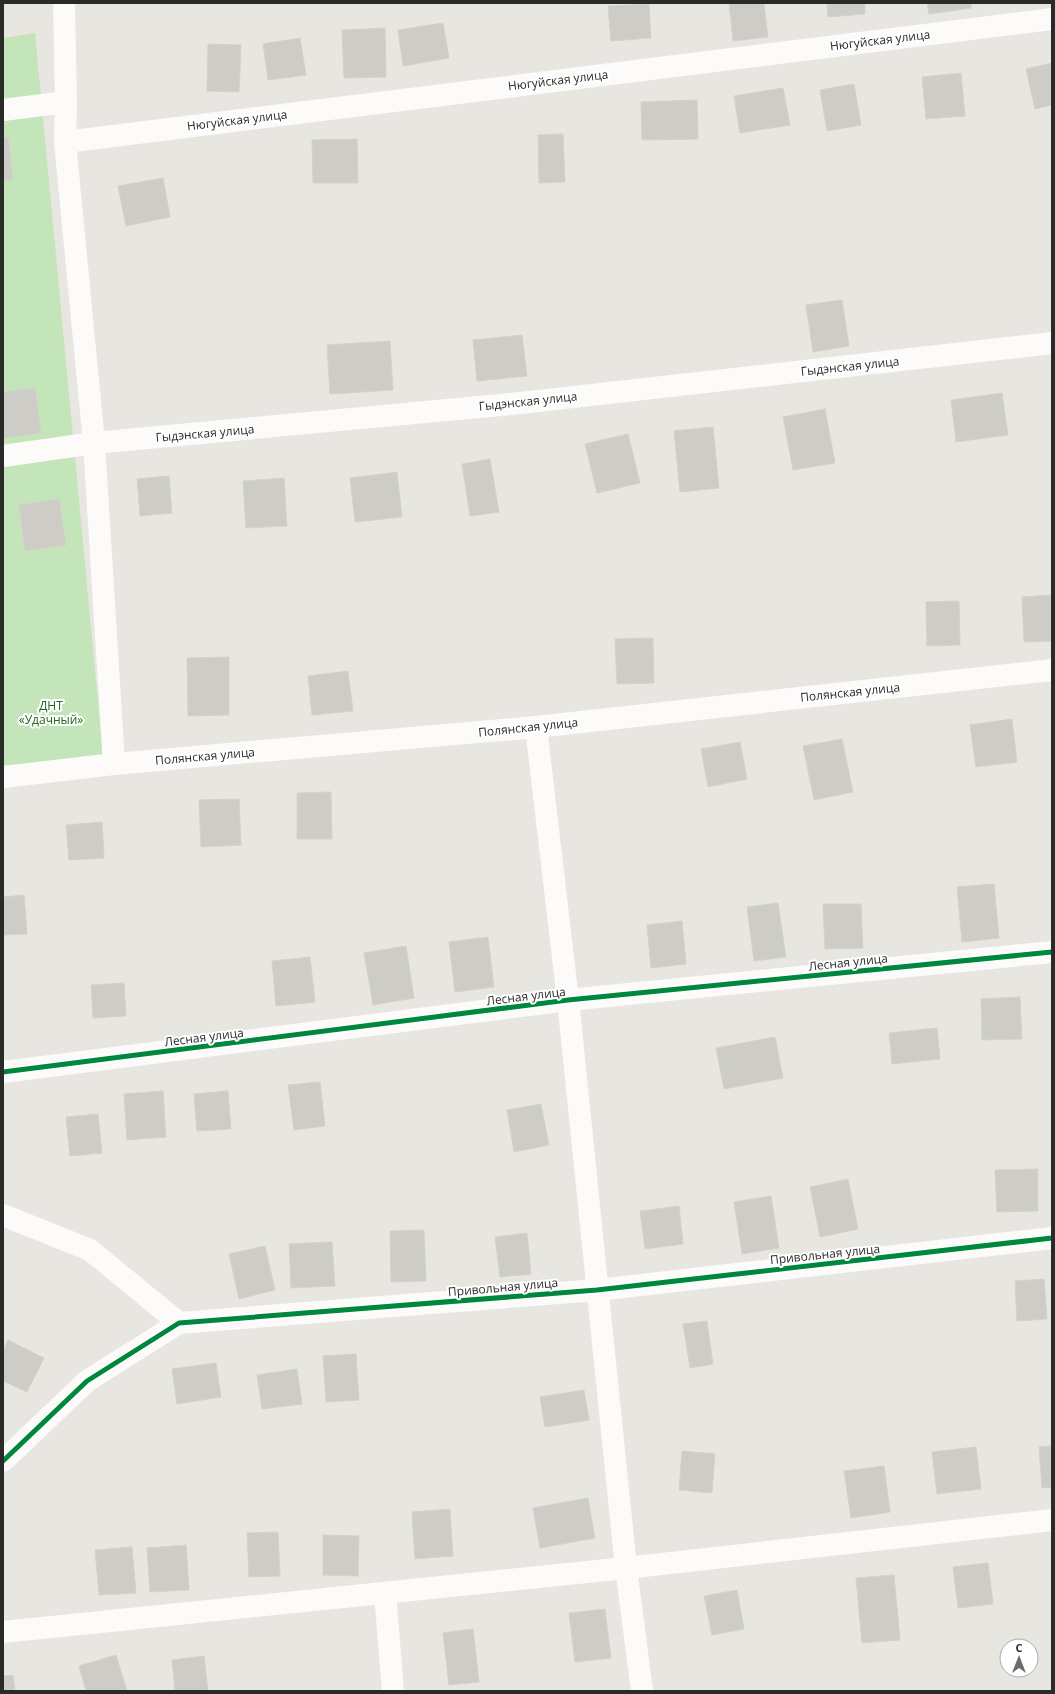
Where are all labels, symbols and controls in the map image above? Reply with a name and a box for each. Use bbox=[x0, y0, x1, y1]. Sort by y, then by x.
street label: Нюгуйская улица bbox=[829, 25, 931, 55]
street label: Нюгуйская улица bbox=[507, 65, 609, 95]
street label: Нюгуйская улица bbox=[186, 105, 288, 135]
street label: Гыдэнская улица bbox=[800, 352, 900, 380]
street label: Гыдэнская улица bbox=[478, 387, 578, 415]
street label: Гыдэнская улица bbox=[155, 420, 255, 446]
street label: Полянская улица bbox=[799, 678, 901, 706]
park label: ДНТ «Удачный» bbox=[19, 697, 83, 728]
street label: Полянская улица bbox=[477, 713, 579, 741]
street label: Полянская улица bbox=[154, 743, 256, 769]
street label: Лесная улица bbox=[808, 949, 888, 975]
street label: Лесная улица bbox=[485, 983, 567, 1009]
street label: Лесная улица bbox=[163, 1024, 245, 1050]
street label: Привольная улица bbox=[769, 1240, 881, 1268]
street label: Привольная улица bbox=[447, 1274, 559, 1300]
north arrow bbox=[999, 1638, 1039, 1678]
text: С bbox=[1015, 1640, 1023, 1655]

